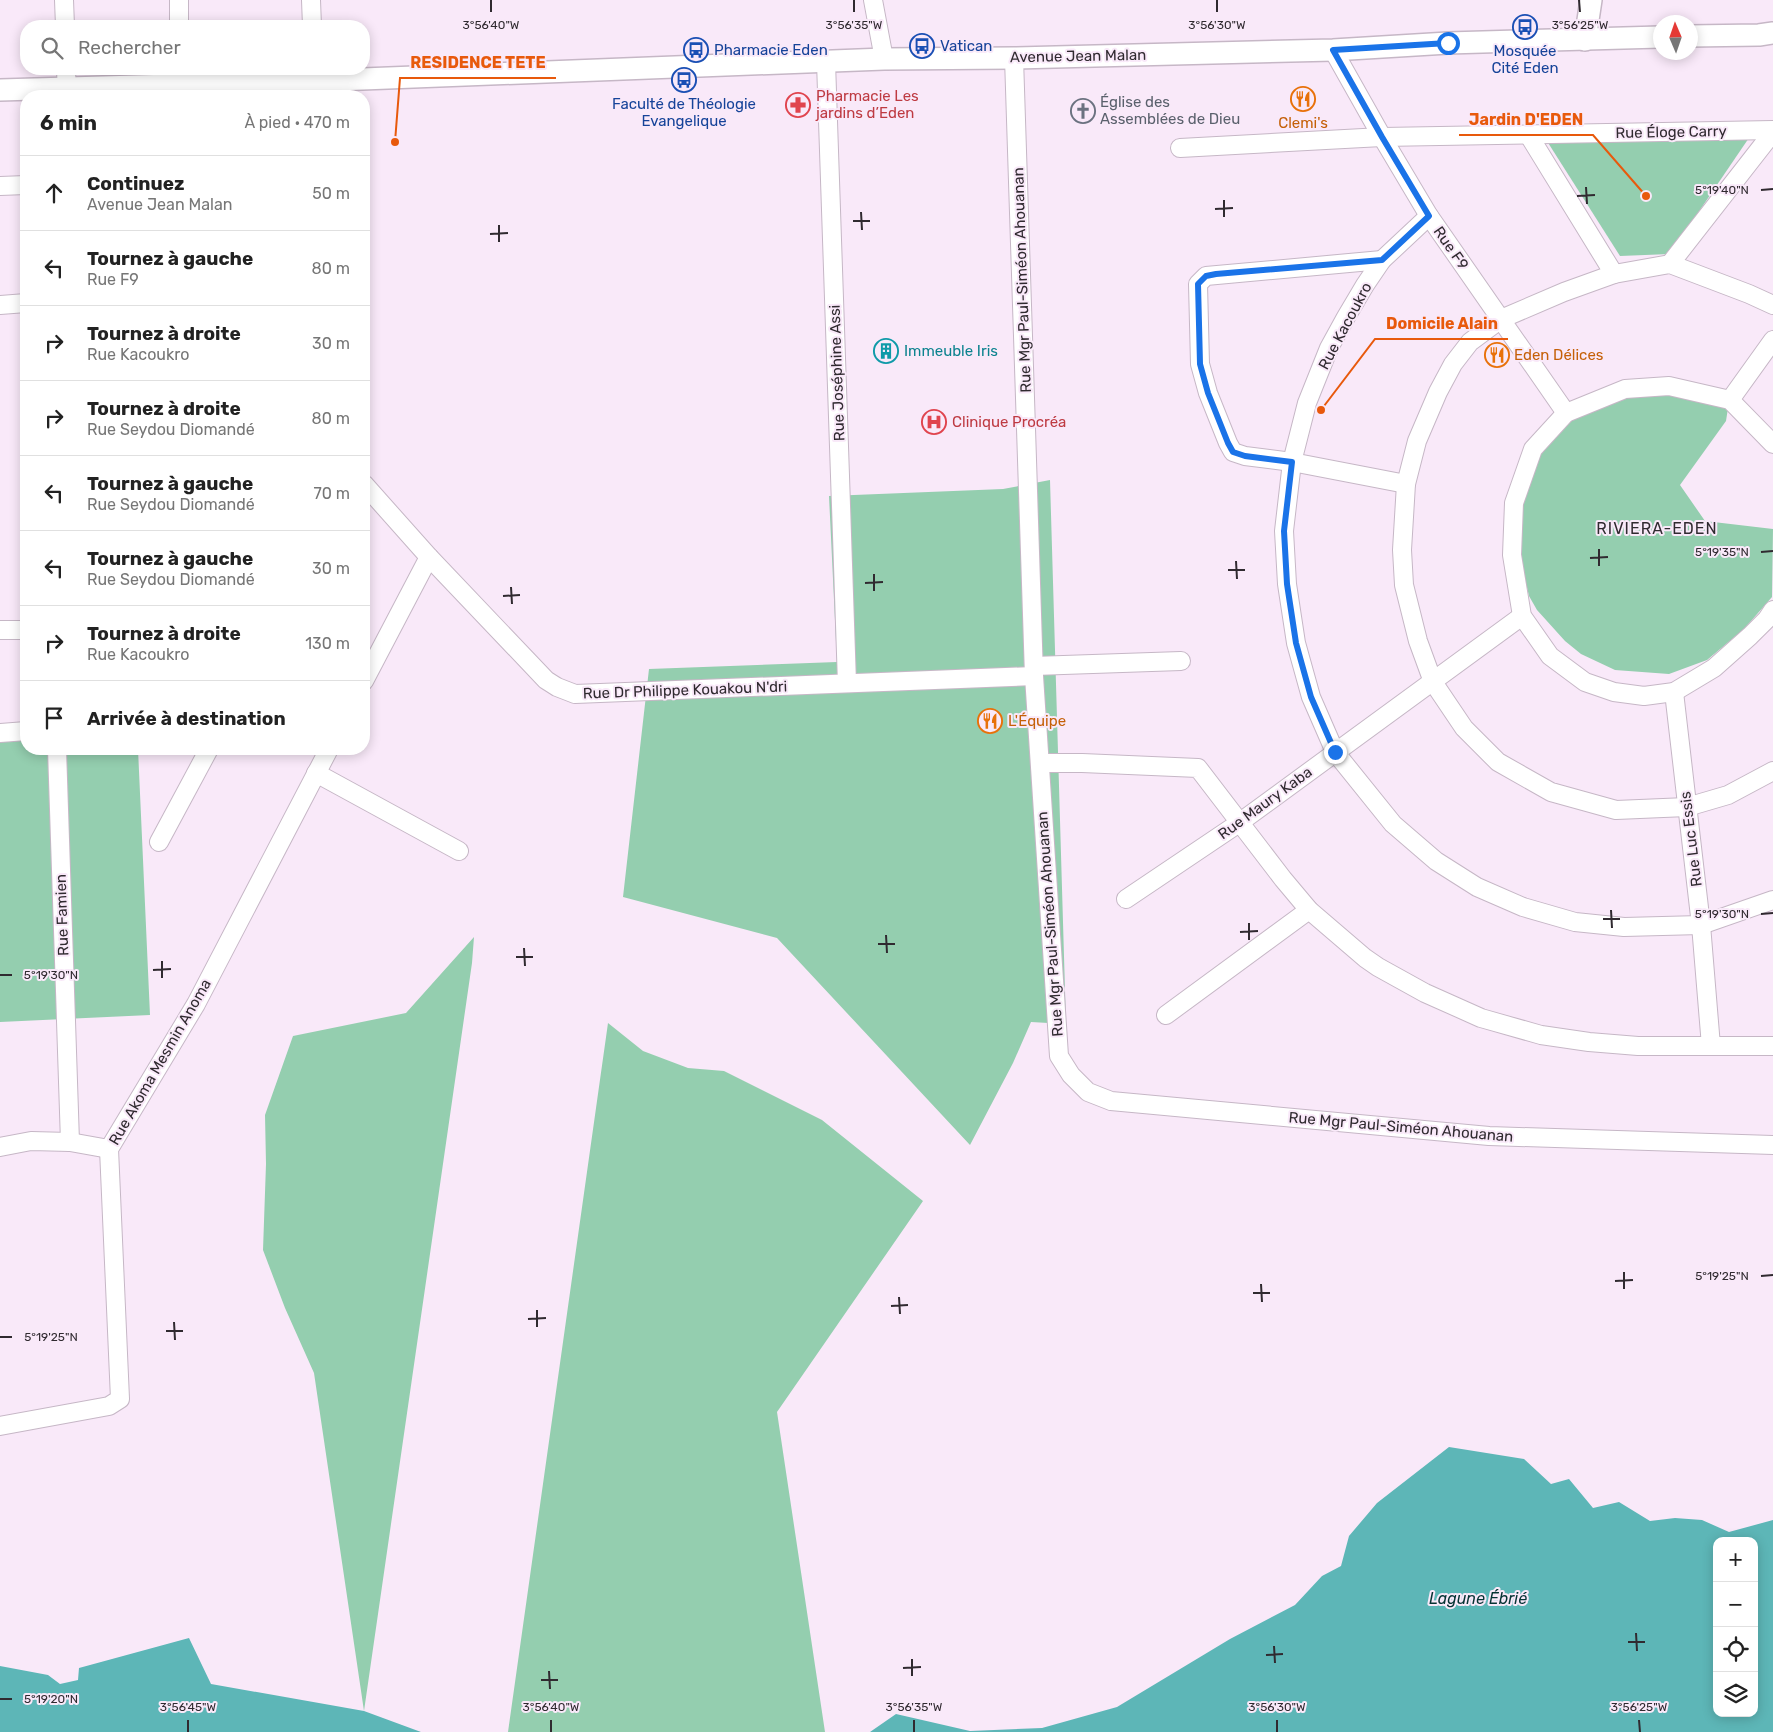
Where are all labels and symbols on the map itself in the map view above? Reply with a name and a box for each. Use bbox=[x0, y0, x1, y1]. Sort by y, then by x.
bus stop icon: Mosquée Cité Eden bbox=[1512, 14, 1538, 40]
north arrow bbox=[1653, 15, 1698, 60]
text: 3°56'40"W bbox=[463, 18, 520, 32]
text: 3°56'35"W bbox=[826, 18, 883, 32]
text: 3°56'30"W bbox=[1188, 18, 1246, 32]
text: 3°56'25"W bbox=[1552, 18, 1609, 32]
route start bbox=[1437, 32, 1460, 55]
bus stop icon: Vatican bbox=[909, 33, 935, 59]
bus stop icon: Pharmacie Eden bbox=[683, 37, 709, 63]
place label: Vatican bbox=[940, 37, 992, 55]
place label: Pharmacie Eden bbox=[714, 41, 828, 59]
place label: Mosquée Cité Eden bbox=[1492, 42, 1558, 77]
street label: Avenue Jean Malan bbox=[1010, 46, 1146, 66]
callout: RESIDENCE TETE bbox=[400, 47, 556, 78]
text: RESIDENCE TETE bbox=[410, 53, 546, 72]
bus stop icon: Faculté de Théologie Evangelique bbox=[671, 67, 697, 93]
restaurant icon: Clemi's bbox=[1290, 86, 1316, 112]
place label: Pharmacie Les jardins d’Eden bbox=[815, 87, 919, 122]
pharmacy icon: Pharmacie Les jardins d’Eden bbox=[785, 92, 811, 118]
place label: Église des Assemblées de Dieu bbox=[1100, 93, 1240, 128]
place label: Faculté de Théologie Evangelique bbox=[612, 95, 756, 130]
church icon: Église des Assemblées de Dieu bbox=[1070, 98, 1096, 124]
callout: Jardin D'EDEN bbox=[1459, 104, 1593, 135]
text: Jardin D'EDEN bbox=[1469, 110, 1583, 129]
place label: Clemi's bbox=[1278, 114, 1328, 132]
street label: Rue Éloge Carry bbox=[1615, 122, 1727, 142]
street label: Rue Mgr Paul-Siméon Ahouanan bbox=[1009, 167, 1035, 393]
text: 5°19'40"N bbox=[1695, 183, 1749, 197]
street label: Rue F9 bbox=[1430, 223, 1472, 273]
street label: Rue Kacoukro bbox=[1315, 279, 1375, 373]
street label: Rue Joséphine Assi bbox=[826, 304, 848, 442]
callout: Domicile Alain bbox=[1375, 308, 1508, 339]
text: Domicile Alain bbox=[1386, 314, 1498, 333]
building icon: Immeuble Iris bbox=[873, 338, 899, 364]
place label: Immeuble Iris bbox=[904, 342, 998, 360]
restaurant icon: Eden Délices bbox=[1484, 342, 1510, 368]
place label: Eden Délices bbox=[1514, 346, 1604, 364]
hospital icon: Clinique Procréa bbox=[921, 409, 947, 435]
place label: Clinique Procréa bbox=[952, 413, 1066, 431]
district label: RIVIERA-EDEN bbox=[1596, 519, 1718, 538]
text: 5°19'35"N bbox=[1695, 545, 1749, 559]
street label: Rue Dr Philippe Kouakou N'dri bbox=[582, 677, 788, 703]
restaurant icon: L'Équipe bbox=[977, 708, 1003, 734]
place label: L'Équipe bbox=[1008, 712, 1066, 730]
route end bbox=[1324, 741, 1347, 764]
street label: Rue Maury Kaba bbox=[1214, 763, 1316, 843]
street label: Rue Luc Essis bbox=[1676, 790, 1706, 888]
street label: Rue Mgr Paul-Siméon Ahouanan bbox=[1033, 811, 1067, 1037]
street label: Rue Famien bbox=[52, 874, 72, 956]
text: 5°19'30"N bbox=[1695, 907, 1749, 921]
text: 5°19'30"N bbox=[24, 968, 78, 982]
street label: Rue Akoma Mesmin Anoma bbox=[105, 976, 215, 1148]
street label: Rue Mgr Paul-Siméon Ahouanan bbox=[1288, 1108, 1514, 1146]
text: 5°19'25"N bbox=[1695, 1269, 1749, 1283]
text: 5°19'25"N bbox=[24, 1330, 78, 1344]
water label: Lagune Ébrié bbox=[1429, 1589, 1527, 1608]
text: 5°19'20"N bbox=[24, 1692, 78, 1706]
text: 3°56'45"W bbox=[160, 1700, 217, 1714]
text: 3°56'40"W bbox=[523, 1700, 580, 1714]
text: 3°56'35"W bbox=[886, 1700, 943, 1714]
text: 3°56'30"W bbox=[1248, 1700, 1306, 1714]
text: 3°56'25"W bbox=[1611, 1700, 1668, 1714]

